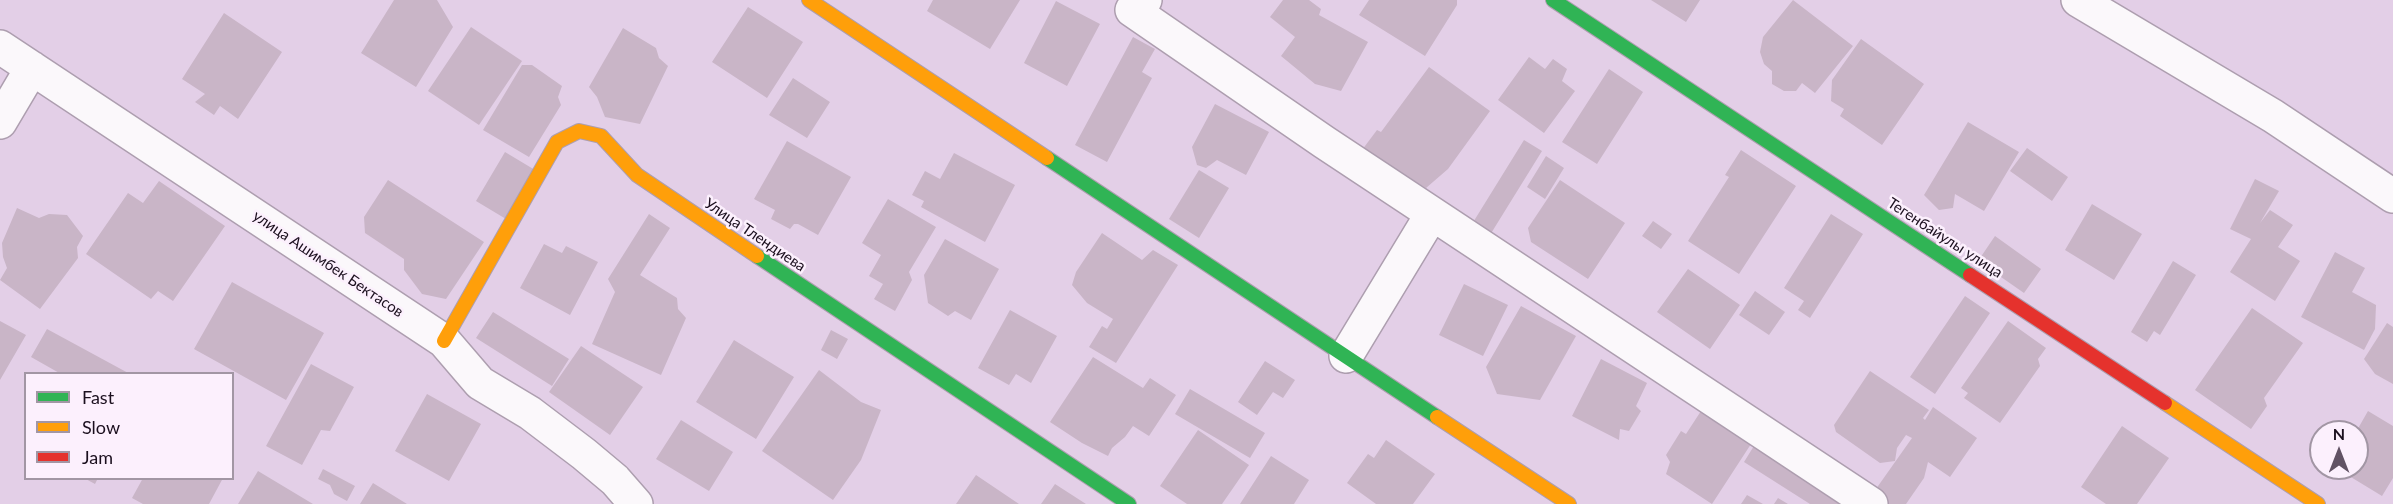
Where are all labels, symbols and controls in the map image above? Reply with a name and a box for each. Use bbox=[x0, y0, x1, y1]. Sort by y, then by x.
street label: Тегенбайулы улица bbox=[1884, 194, 2006, 282]
street label: Улица Тлендиева bbox=[701, 195, 809, 275]
street label: улица Ашимбек Бектасов bbox=[249, 207, 407, 321]
legend bbox=[24, 372, 234, 480]
text: Fast bbox=[82, 386, 114, 408]
text: Slow bbox=[82, 416, 120, 438]
north arrow bbox=[2309, 420, 2369, 480]
text: N bbox=[2333, 424, 2345, 443]
text: Jam bbox=[82, 446, 113, 468]

